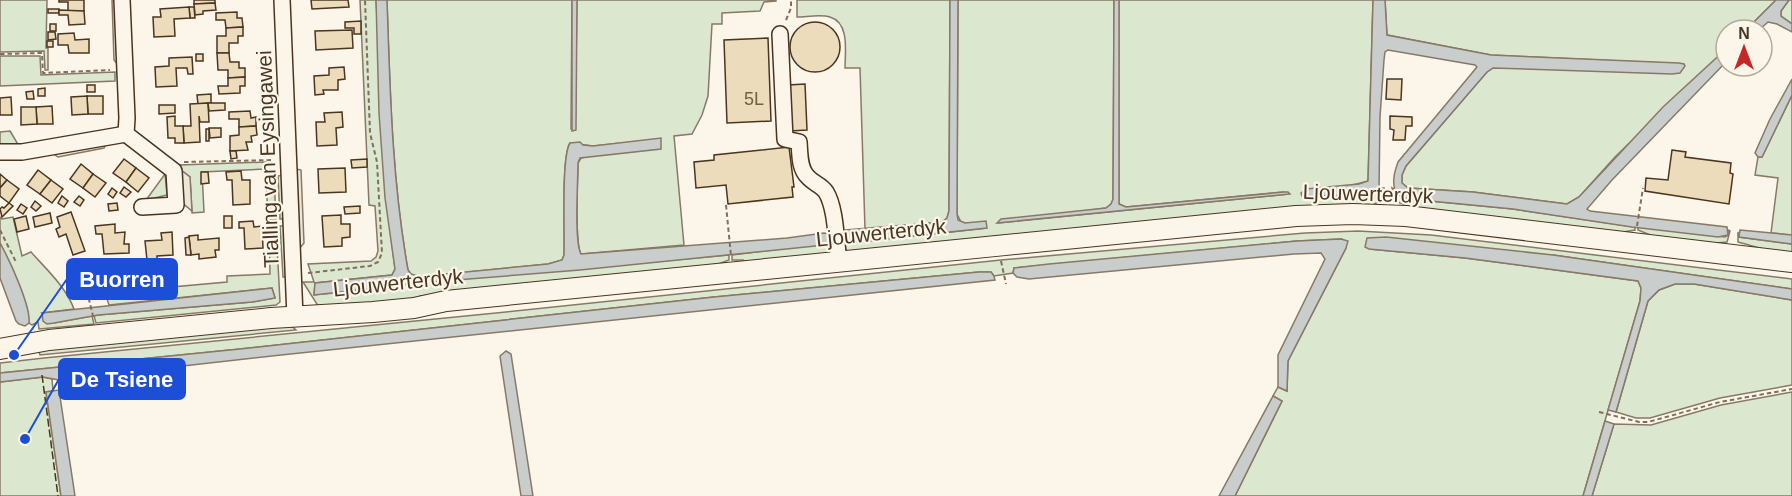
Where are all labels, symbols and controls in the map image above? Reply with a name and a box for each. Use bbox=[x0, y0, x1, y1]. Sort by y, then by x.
north arrow bbox=[1714, 18, 1774, 78]
text: N bbox=[1738, 25, 1750, 42]
street label: Tialling van Eysingawei bbox=[252, 50, 283, 268]
house number: 5L bbox=[744, 89, 764, 109]
street label: Ljouwerterdyk bbox=[1302, 180, 1434, 207]
street label: Ljouwerterdyk bbox=[815, 214, 948, 251]
callout: Buorren bbox=[67, 259, 177, 299]
street label: Ljouwerterdyk bbox=[332, 264, 465, 301]
text: Buorren bbox=[79, 267, 165, 292]
callout: De Tsiene bbox=[59, 359, 185, 399]
text: De Tsiene bbox=[71, 367, 173, 392]

